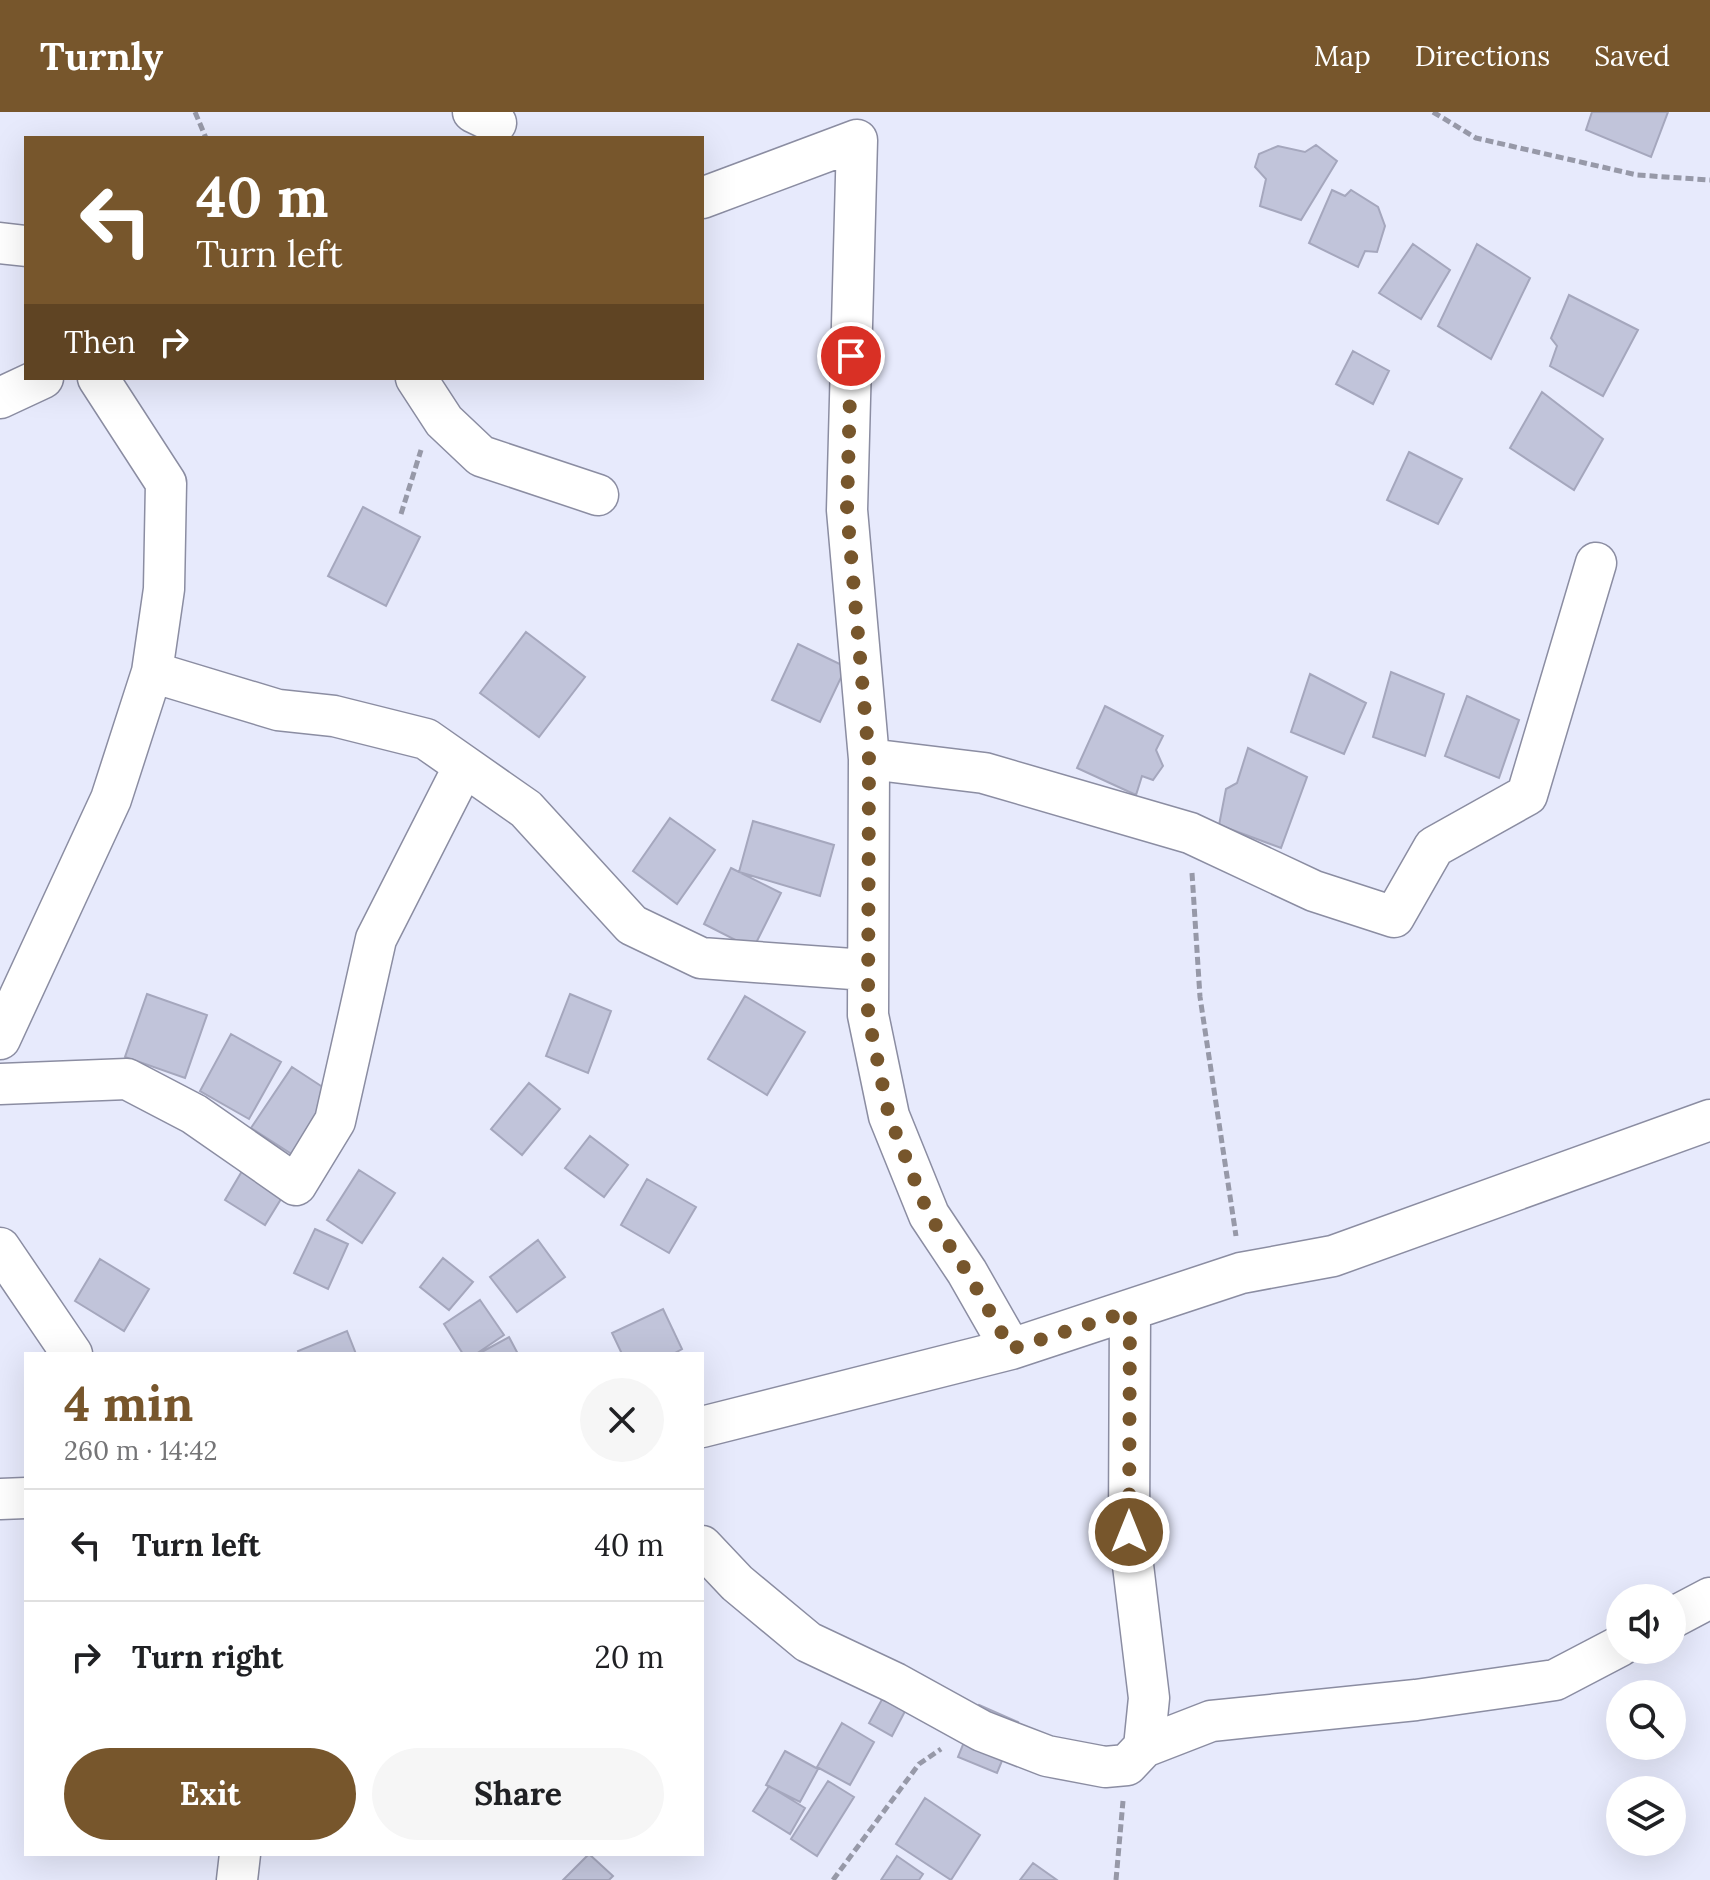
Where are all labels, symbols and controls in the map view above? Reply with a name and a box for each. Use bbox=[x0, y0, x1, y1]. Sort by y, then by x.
text: Turnly bbox=[40, 32, 163, 80]
text: Map bbox=[1314, 38, 1371, 74]
text: Directions bbox=[1415, 38, 1550, 74]
text: Saved bbox=[1594, 38, 1670, 74]
text: 40 m bbox=[196, 161, 329, 232]
icon: left bbox=[64, 168, 168, 272]
text: Turn left bbox=[196, 231, 343, 277]
icon: right bbox=[152, 320, 196, 364]
pin bbox=[817, 322, 885, 390]
text: Then bbox=[64, 323, 136, 361]
icon: arrive bbox=[829, 334, 873, 378]
text: 4 min bbox=[64, 1373, 193, 1434]
button: close bbox=[580, 1378, 664, 1462]
text: 260 m · 14:42 bbox=[64, 1434, 218, 1467]
position arrow bbox=[1087, 1490, 1171, 1574]
icon: left bbox=[64, 1523, 108, 1567]
text: Turn left bbox=[132, 1526, 260, 1564]
text: 40 m bbox=[594, 1526, 664, 1564]
map controls bbox=[1606, 1584, 1686, 1856]
button: sound bbox=[1606, 1584, 1686, 1664]
icon: right bbox=[64, 1635, 108, 1679]
text: Turn right bbox=[132, 1638, 283, 1676]
text: 20 m bbox=[595, 1638, 664, 1676]
button: search bbox=[1606, 1680, 1686, 1760]
button: Exit bbox=[64, 1748, 356, 1840]
button: Share bbox=[372, 1748, 664, 1840]
button: layers bbox=[1606, 1776, 1686, 1856]

